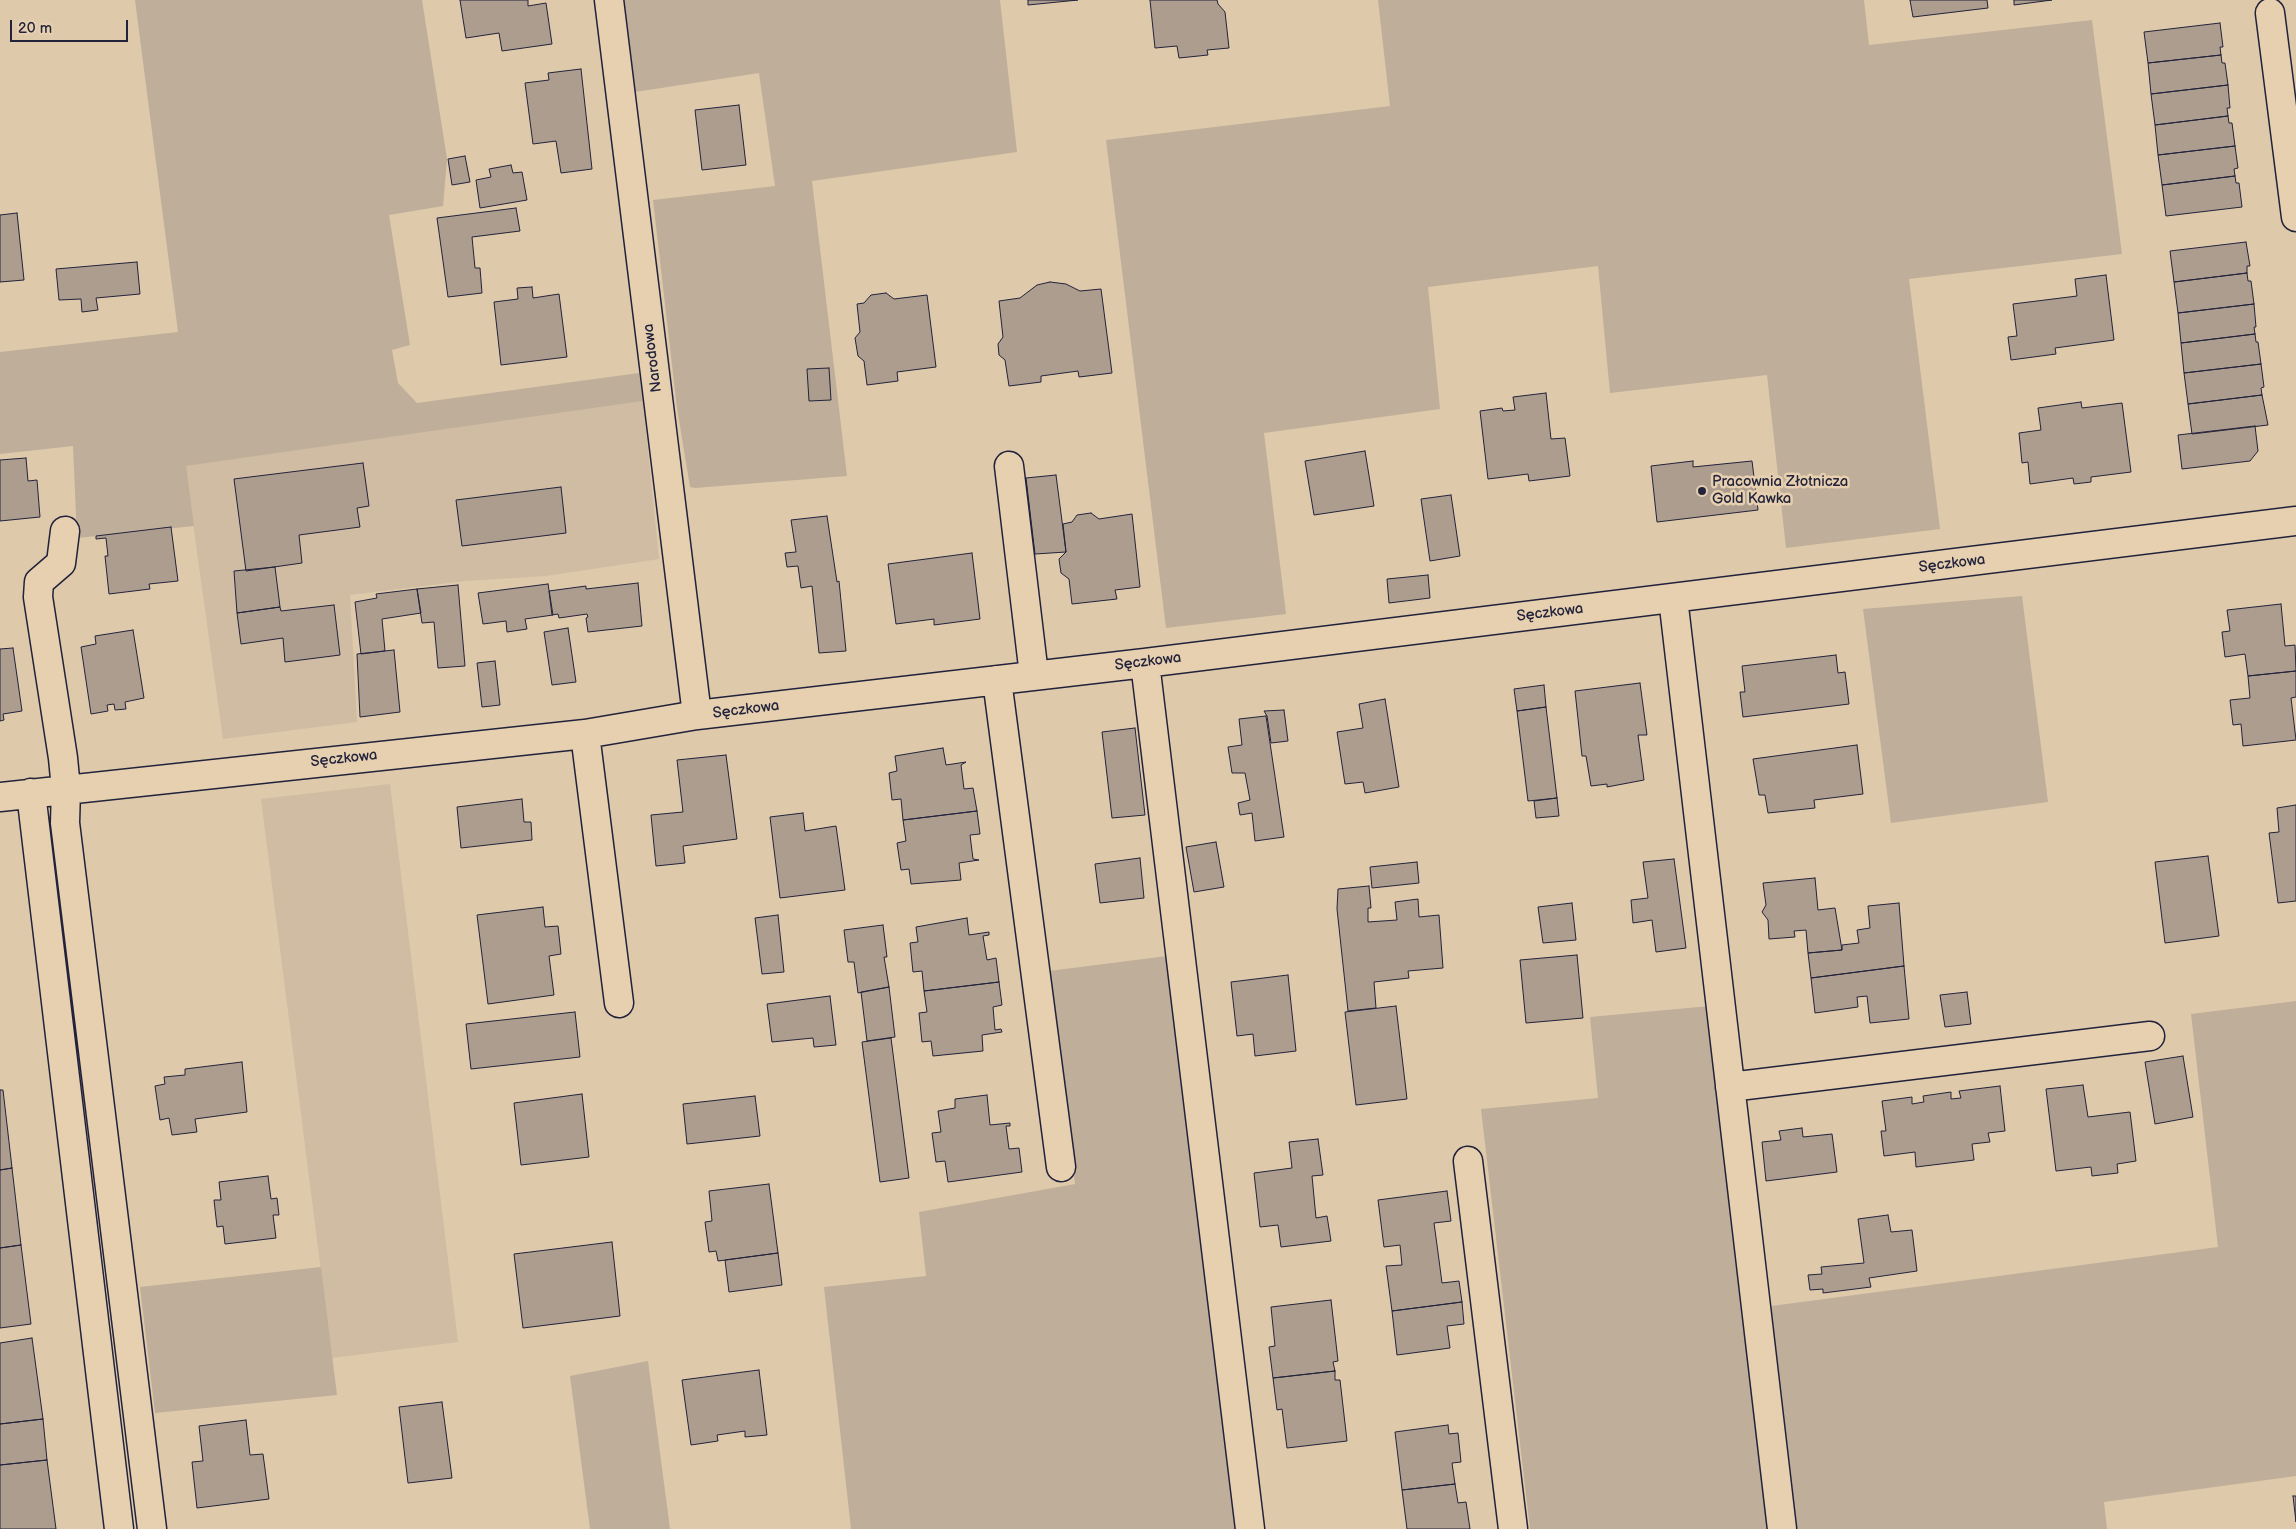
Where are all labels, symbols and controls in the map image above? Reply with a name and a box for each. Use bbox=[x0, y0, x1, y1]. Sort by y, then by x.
scale bar bbox=[12, 10, 130, 42]
text: 20 m bbox=[18, 19, 52, 38]
street label: Narodowa bbox=[640, 323, 666, 393]
place label: Pracownia Złotnicza Gold Kawka bbox=[1712, 473, 1848, 508]
marker: Pracownia Złotnicza Gold Kawka bbox=[1696, 485, 1708, 497]
street label: Sęczkowa bbox=[1918, 551, 1986, 577]
street label: Sęczkowa bbox=[1516, 600, 1584, 626]
street label: Sęczkowa bbox=[1114, 649, 1182, 675]
street label: Sęczkowa bbox=[712, 697, 780, 723]
street label: Sęczkowa bbox=[310, 747, 378, 771]

